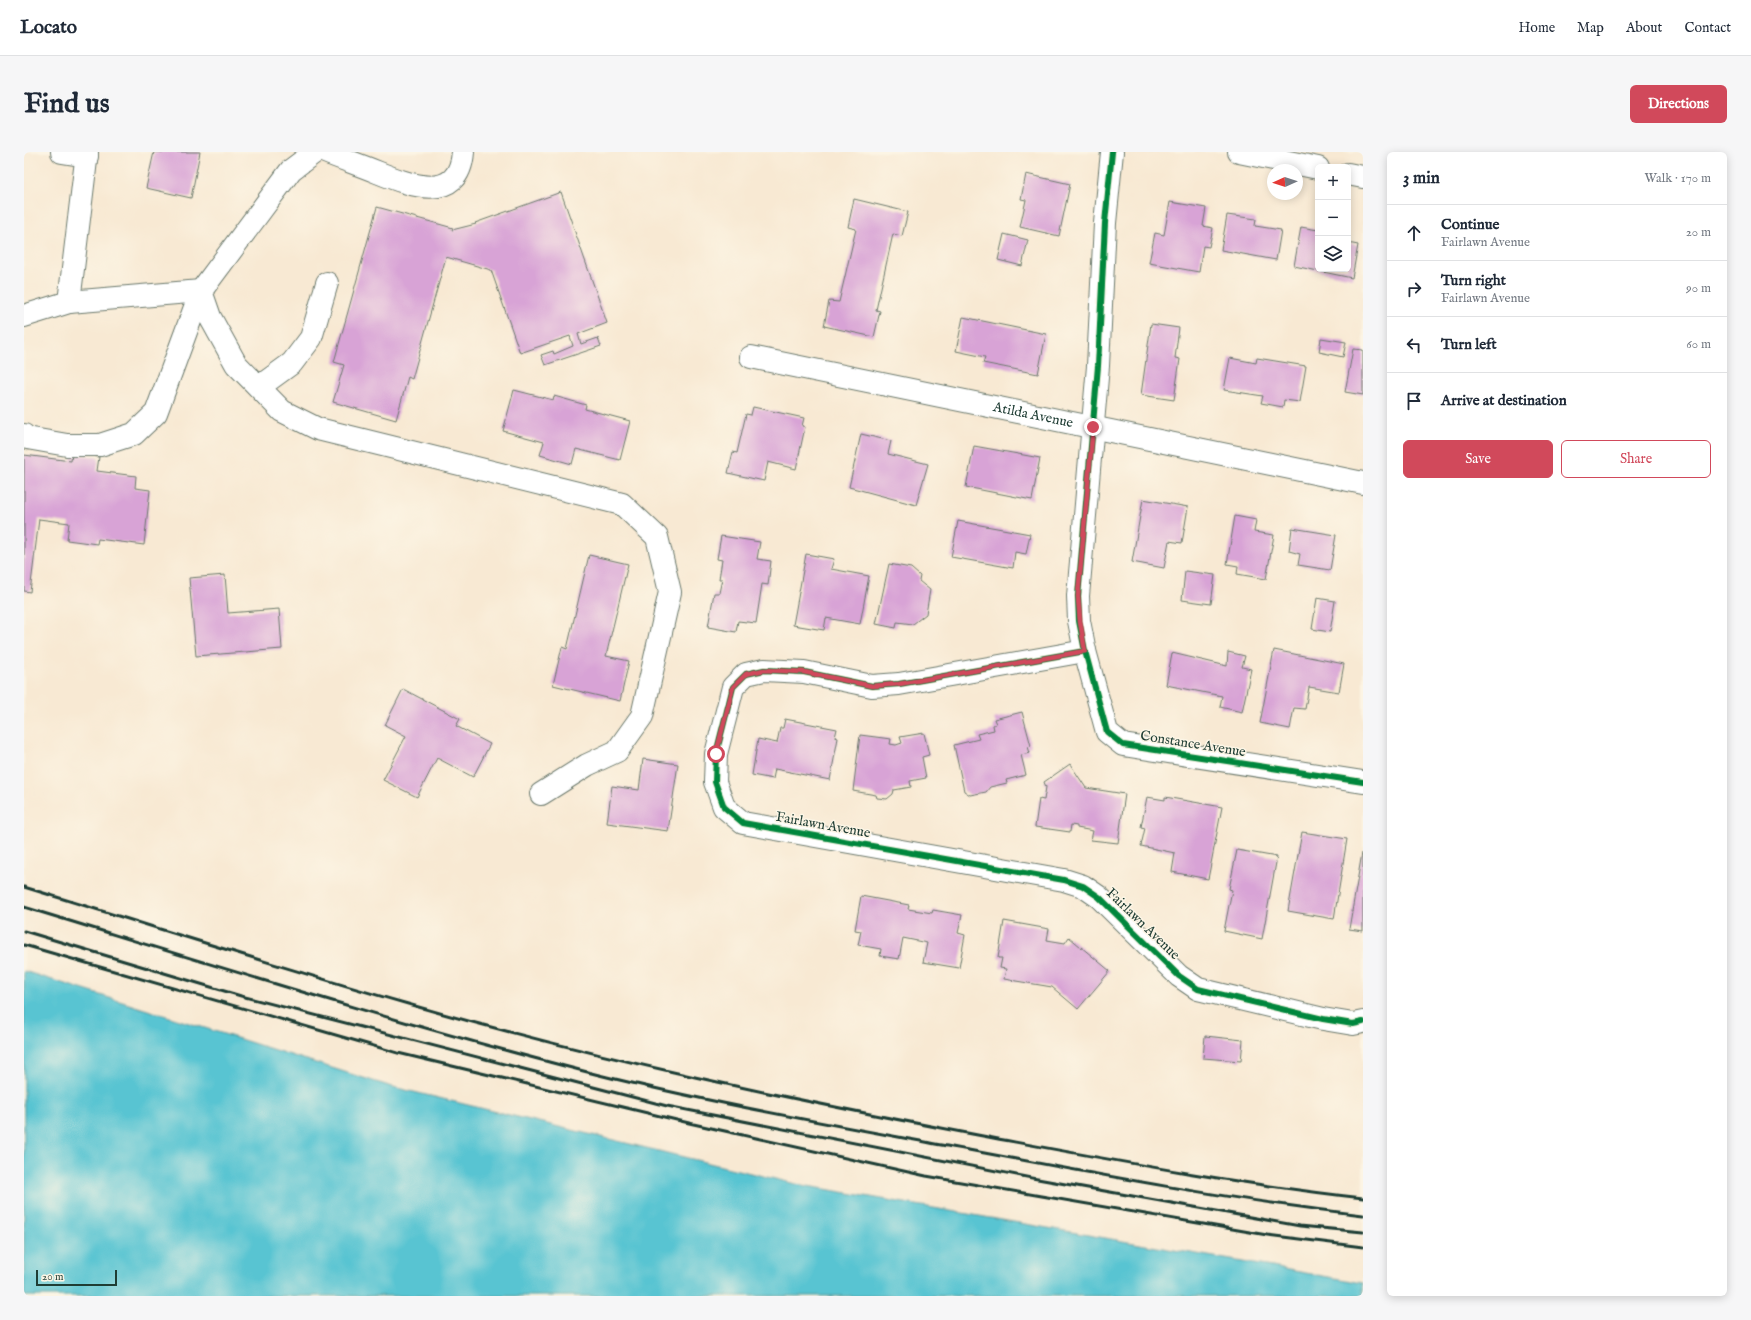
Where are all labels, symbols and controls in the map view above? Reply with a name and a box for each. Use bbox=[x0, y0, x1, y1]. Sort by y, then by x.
text: Locato bbox=[20, 16, 77, 40]
text: Home bbox=[1519, 19, 1555, 37]
text: Map bbox=[1577, 19, 1604, 37]
text: About bbox=[1626, 19, 1662, 37]
text: Contact bbox=[1684, 19, 1731, 37]
button: Directions bbox=[1630, 85, 1727, 123]
text: Find us bbox=[24, 87, 110, 122]
north arrow bbox=[1267, 164, 1303, 200]
map controls bbox=[1315, 164, 1351, 272]
button: + bbox=[1315, 164, 1351, 200]
text: 3 min bbox=[1403, 168, 1440, 189]
text: Walk · 170 m bbox=[1645, 170, 1711, 187]
button: − bbox=[1315, 200, 1351, 236]
text: Continue bbox=[1441, 215, 1499, 234]
icon: ahead bbox=[1403, 222, 1425, 244]
text: 20 m bbox=[1686, 224, 1711, 241]
text: Fairlawn Avenue bbox=[1441, 234, 1530, 251]
button: layers bbox=[1315, 236, 1351, 272]
text: Turn right bbox=[1441, 271, 1506, 290]
icon: right bbox=[1403, 278, 1425, 300]
text: 90 m bbox=[1686, 280, 1711, 297]
text: Fairlawn Avenue bbox=[1441, 290, 1530, 307]
icon: left bbox=[1403, 334, 1425, 356]
text: Turn left bbox=[1441, 335, 1497, 354]
text: 60 m bbox=[1686, 336, 1711, 353]
icon: arrive bbox=[1403, 390, 1425, 412]
text: Arrive at destination bbox=[1441, 391, 1567, 410]
street label: Atilda Avenue bbox=[991, 398, 1075, 432]
route end bbox=[1084, 418, 1102, 436]
button: Save bbox=[1403, 440, 1553, 478]
button: Share bbox=[1561, 440, 1711, 478]
street label: Constance Avenue bbox=[1139, 727, 1248, 761]
route start bbox=[707, 745, 725, 763]
street label: Fairlawn Avenue bbox=[774, 808, 872, 842]
street label: Fairlawn Avenue bbox=[1102, 884, 1184, 964]
scale bar bbox=[36, 1268, 117, 1287]
text: 20 m bbox=[42, 1270, 63, 1284]

